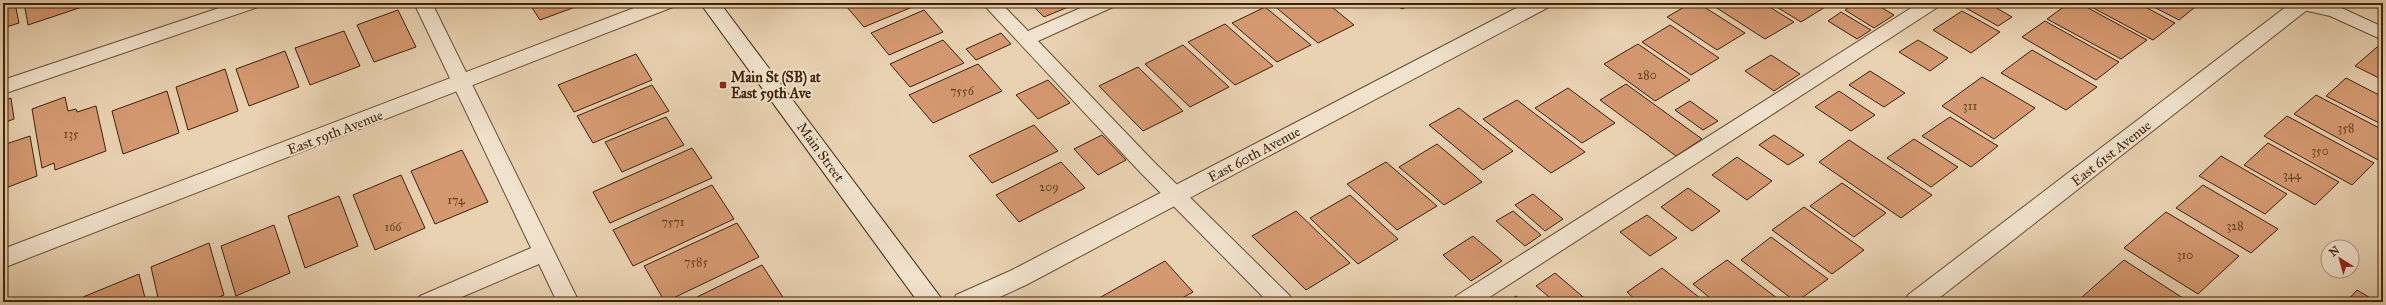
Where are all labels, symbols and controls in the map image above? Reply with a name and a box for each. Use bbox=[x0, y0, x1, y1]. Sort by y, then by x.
house number: 280 bbox=[1637, 68, 1657, 82]
place label: Main St (SB) at East 59th Ave bbox=[731, 69, 821, 103]
marker: Main St (SB) at East 59th Ave bbox=[718, 80, 728, 90]
house number: 7556 bbox=[950, 84, 975, 98]
house number: 311 bbox=[1963, 99, 1977, 113]
street label: East 59th Avenue bbox=[285, 106, 385, 158]
street label: East 61st Avenue bbox=[2068, 117, 2155, 190]
street label: Main Street bbox=[793, 119, 848, 185]
house number: 358 bbox=[2338, 121, 2354, 135]
street label: East 60th Avenue bbox=[1205, 123, 1303, 186]
house number: 135 bbox=[63, 127, 79, 141]
house number: 350 bbox=[2311, 144, 2329, 158]
house number: 344 bbox=[2283, 168, 2301, 182]
house number: 209 bbox=[1039, 180, 1059, 194]
house number: 174 bbox=[447, 193, 465, 207]
house number: 7571 bbox=[661, 215, 685, 229]
house number: 328 bbox=[2226, 219, 2244, 233]
house number: 166 bbox=[384, 220, 402, 234]
north arrow bbox=[2320, 239, 2360, 279]
text: N bbox=[2327, 243, 2342, 259]
house number: 310 bbox=[2177, 248, 2193, 262]
house number: 7585 bbox=[684, 255, 708, 269]

